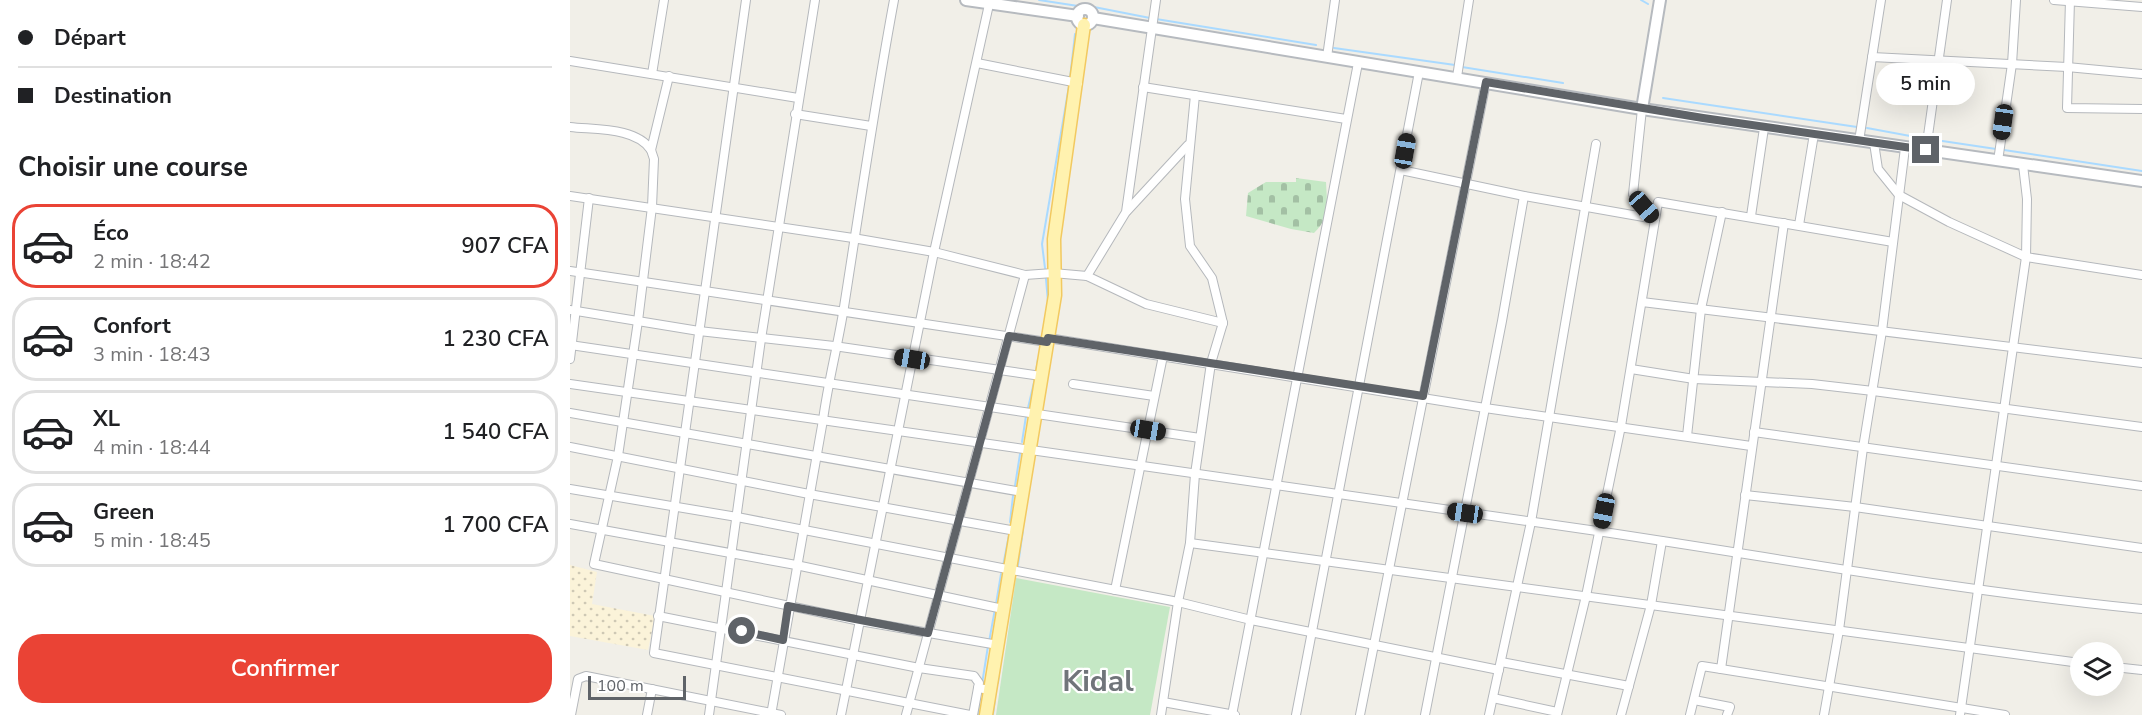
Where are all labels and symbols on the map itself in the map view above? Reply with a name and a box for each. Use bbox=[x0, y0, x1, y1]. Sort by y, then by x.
callout: 5 min bbox=[1876, 63, 1976, 105]
car bbox=[1992, 103, 2014, 141]
car bbox=[1393, 132, 1417, 170]
route end bbox=[1912, 136, 1939, 163]
car bbox=[1625, 188, 1663, 226]
car bbox=[893, 347, 931, 371]
car bbox=[1129, 418, 1167, 442]
car bbox=[1592, 492, 1616, 530]
car bbox=[1446, 502, 1484, 524]
route start bbox=[728, 617, 755, 644]
district label: Kidal bbox=[1062, 661, 1134, 702]
scale bar bbox=[588, 673, 686, 700]

